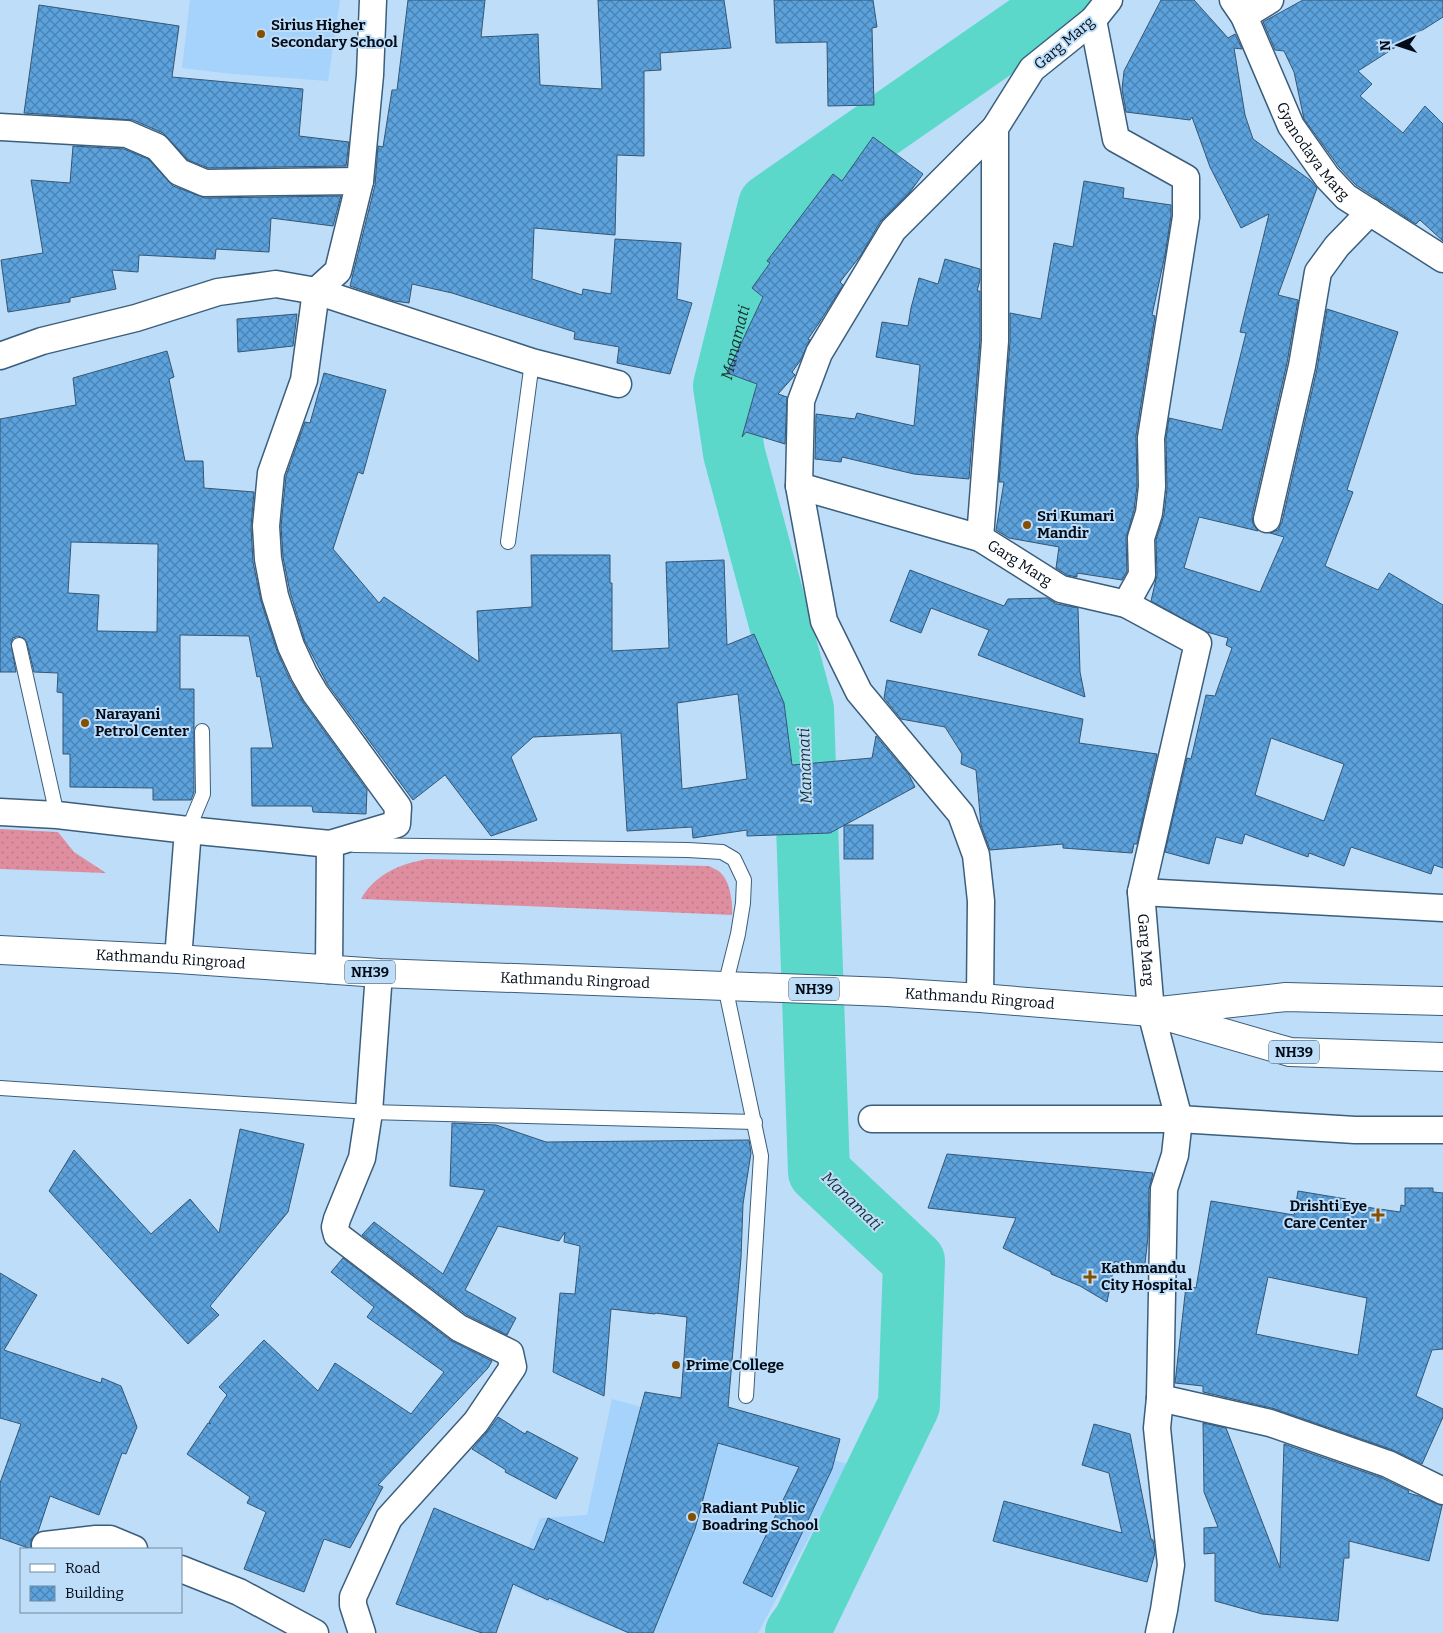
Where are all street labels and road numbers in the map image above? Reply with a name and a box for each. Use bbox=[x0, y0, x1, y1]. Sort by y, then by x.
street label: Garg Marg bbox=[1030, 13, 1098, 73]
street label: Gyanodaya Marg bbox=[1273, 99, 1353, 204]
street label: Garg Marg bbox=[984, 536, 1055, 590]
street label: Garg Marg bbox=[1134, 913, 1158, 987]
street label: Kathmandu Ringroad bbox=[95, 946, 246, 973]
road number: NH39 bbox=[345, 960, 395, 984]
street label: Kathmandu Ringroad bbox=[500, 969, 651, 992]
road number: NH39 bbox=[789, 978, 839, 1001]
street label: Kathmandu Ringroad bbox=[904, 984, 1055, 1013]
road number: NH39 bbox=[1269, 1040, 1319, 1064]

